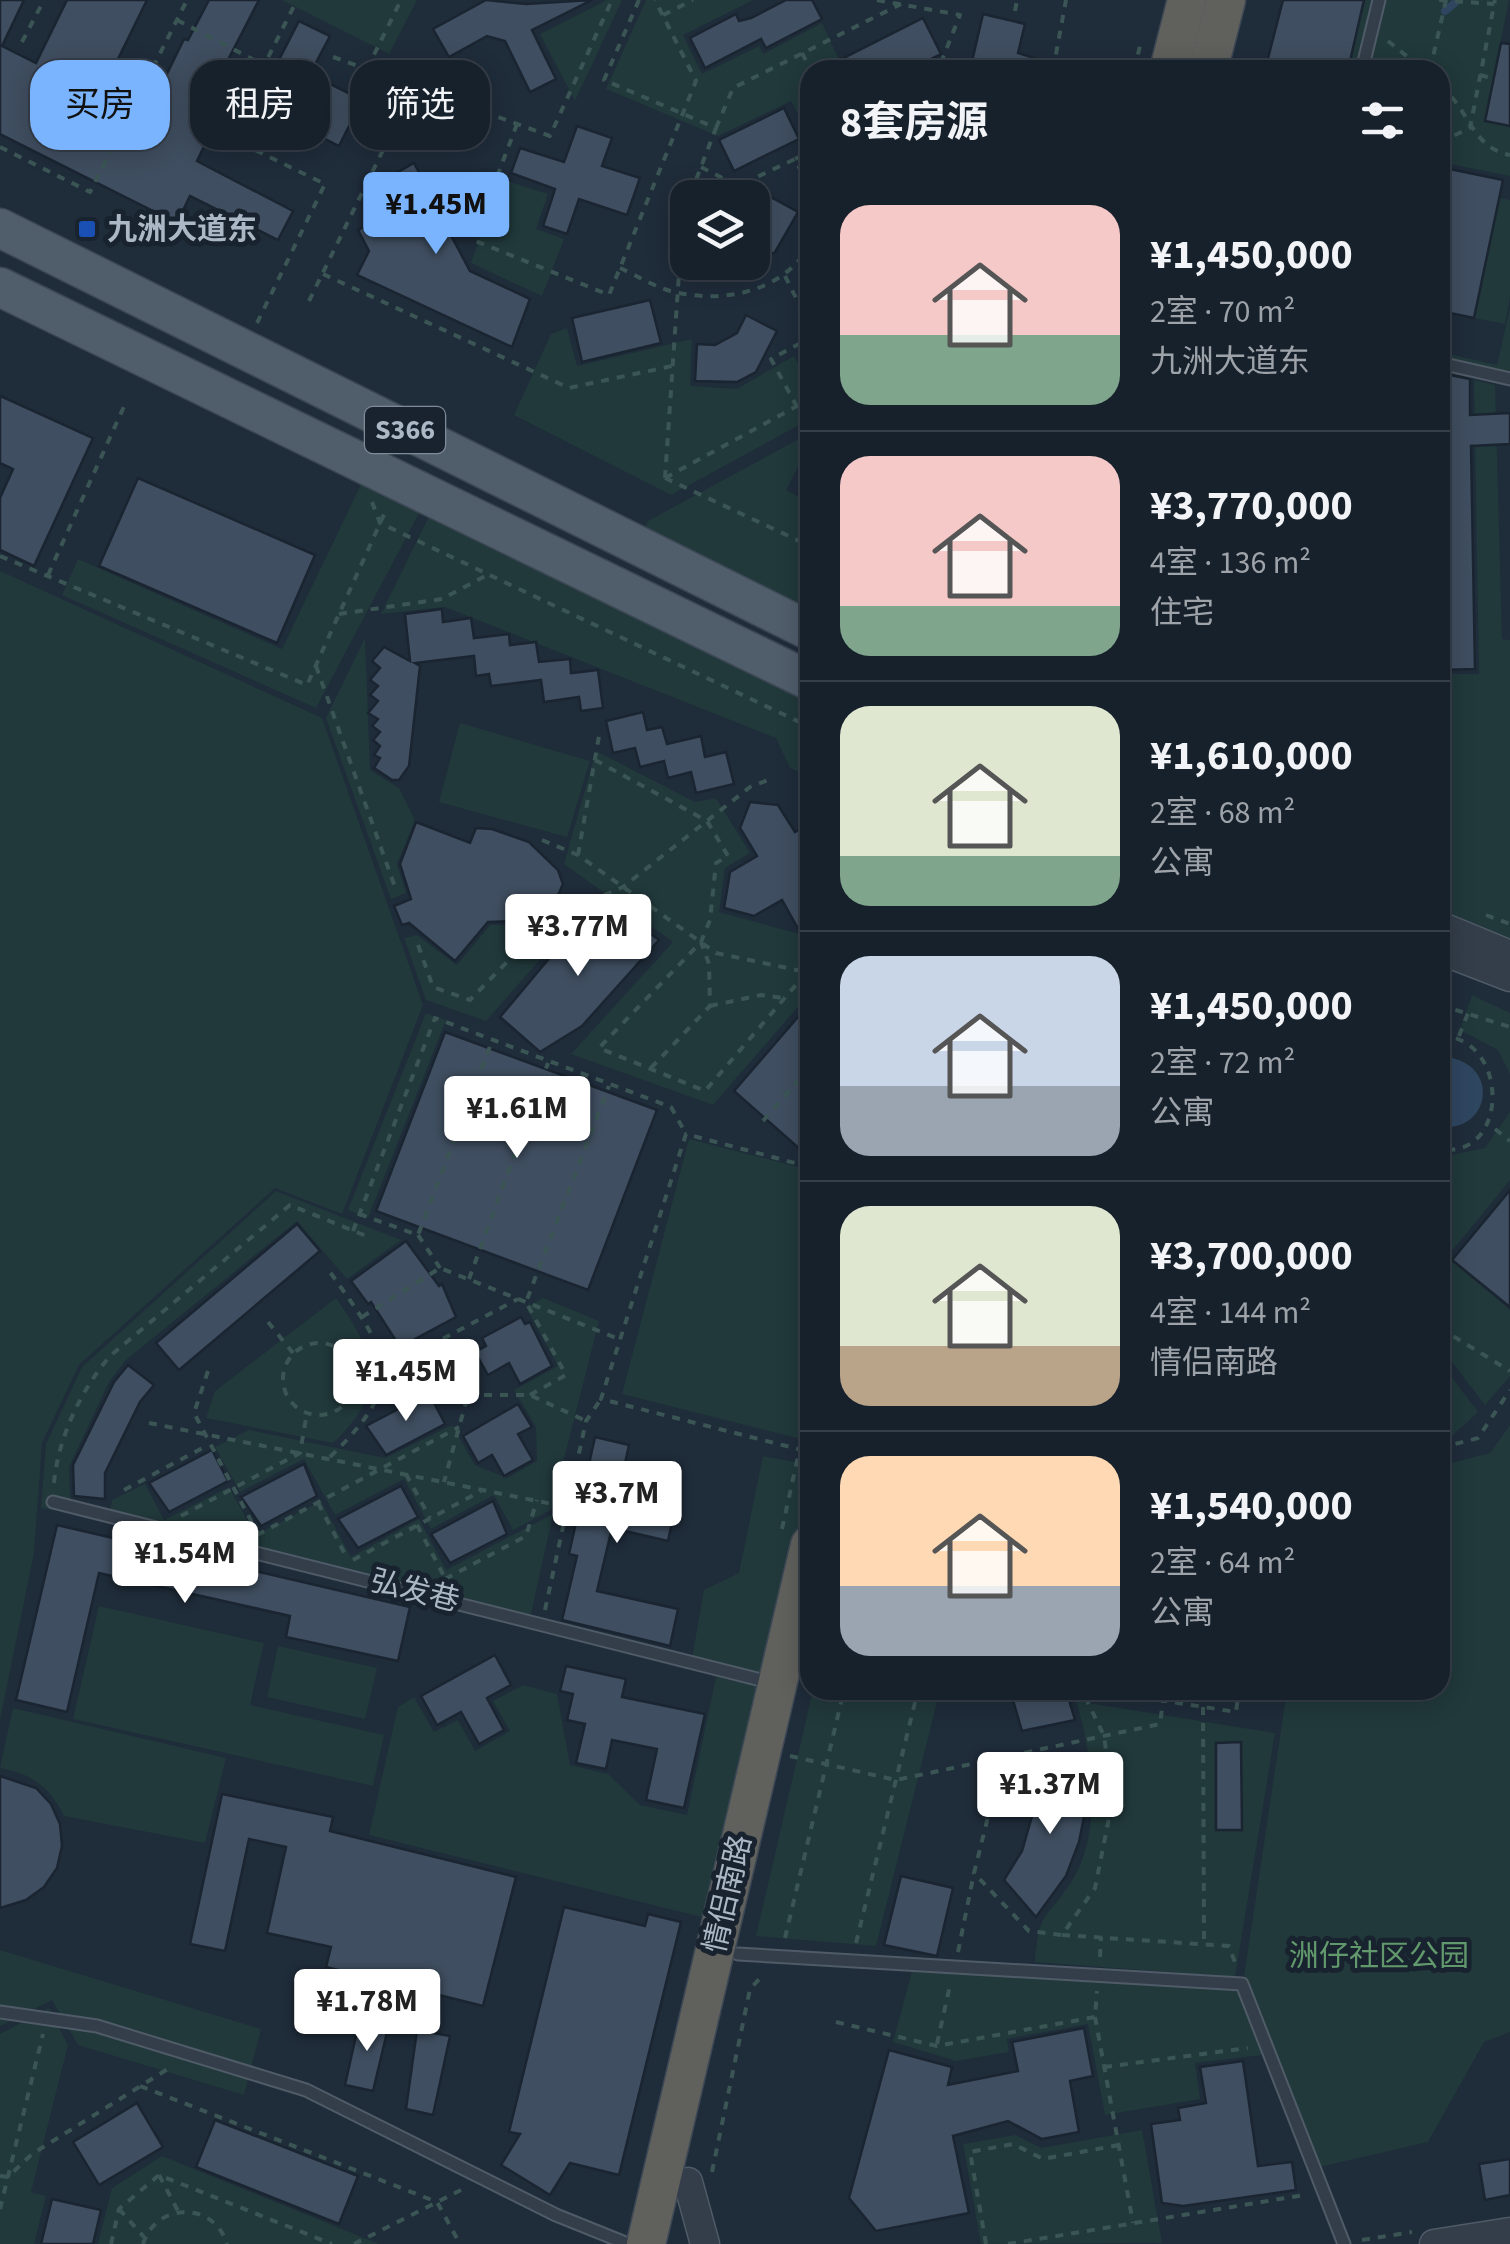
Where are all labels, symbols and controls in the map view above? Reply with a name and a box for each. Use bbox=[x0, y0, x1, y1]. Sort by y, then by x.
chip: 买房 bbox=[30, 60, 170, 150]
chip: 租房 bbox=[190, 60, 330, 150]
chip: 筛选 bbox=[350, 60, 490, 150]
text: 8套房源 bbox=[840, 93, 988, 153]
icon: filters bbox=[1355, 93, 1410, 148]
pin: ¥1.45M bbox=[355, 172, 517, 257]
map controls bbox=[670, 180, 770, 280]
button: layers bbox=[670, 180, 770, 280]
text: ¥1.45M bbox=[385, 181, 487, 227]
place label: 九洲大道东 bbox=[107, 208, 257, 251]
marker: 九洲大道东 bbox=[76, 218, 98, 240]
text: ¥1,450,000 bbox=[1150, 225, 1353, 285]
icon: home bbox=[920, 245, 1040, 365]
text: 2室 · 70 m² bbox=[1150, 289, 1295, 335]
text: 九洲大道东 bbox=[1150, 339, 1310, 385]
road number: S366 bbox=[365, 407, 445, 453]
text: ¥3,770,000 bbox=[1150, 476, 1353, 536]
icon: home bbox=[920, 496, 1040, 616]
text: 4室 · 136 m² bbox=[1150, 540, 1311, 586]
text: 住宅 bbox=[1150, 590, 1214, 636]
text: ¥1,610,000 bbox=[1150, 726, 1353, 786]
icon: home bbox=[920, 746, 1040, 866]
text: 2室 · 68 m² bbox=[1150, 790, 1295, 836]
text: 公寓 bbox=[1150, 840, 1214, 886]
pin: ¥3.77M bbox=[497, 894, 659, 979]
text: ¥3.77M bbox=[527, 903, 629, 949]
text: ¥1,450,000 bbox=[1150, 976, 1353, 1036]
icon: home bbox=[920, 996, 1040, 1116]
text: 2室 · 72 m² bbox=[1150, 1040, 1295, 1086]
pin: ¥1.61M bbox=[436, 1076, 598, 1161]
text: ¥1.61M bbox=[466, 1085, 568, 1131]
text: 公寓 bbox=[1150, 1090, 1214, 1136]
text: ¥3,700,000 bbox=[1150, 1226, 1353, 1286]
icon: home bbox=[920, 1246, 1040, 1366]
text: 4室 · 144 m² bbox=[1150, 1290, 1311, 1336]
pin: ¥1.45M bbox=[325, 1339, 487, 1424]
text: 情侣南路 bbox=[1150, 1340, 1278, 1386]
text: ¥1.45M bbox=[355, 1348, 457, 1394]
pin: ¥3.7M bbox=[547, 1461, 687, 1546]
text: ¥3.7M bbox=[575, 1470, 659, 1516]
text: ¥1,540,000 bbox=[1150, 1476, 1353, 1536]
icon: home bbox=[920, 1496, 1040, 1616]
pin: ¥1.54M bbox=[104, 1521, 266, 1606]
text: ¥1.54M bbox=[134, 1530, 236, 1576]
text: 2室 · 64 m² bbox=[1150, 1540, 1295, 1586]
street label: 弘发巷 bbox=[366, 1559, 464, 1623]
text: 公寓 bbox=[1150, 1590, 1214, 1636]
pin: ¥1.37M bbox=[969, 1752, 1131, 1837]
text: ¥1.37M bbox=[999, 1761, 1101, 1807]
street label: 情侣南路 bbox=[694, 1831, 762, 1957]
park label: 洲仔社区公园 bbox=[1289, 1935, 1469, 1978]
pin: ¥1.78M bbox=[286, 1969, 448, 2054]
text: ¥1.78M bbox=[316, 1978, 418, 2024]

